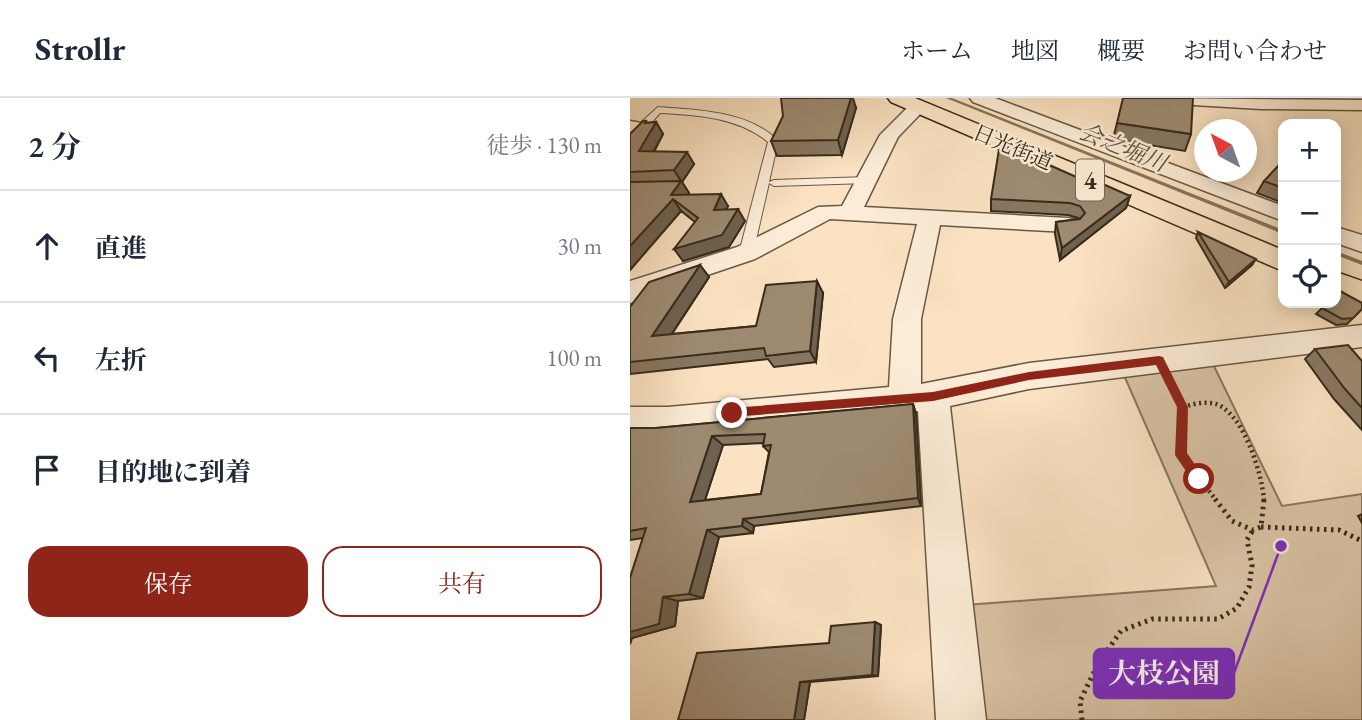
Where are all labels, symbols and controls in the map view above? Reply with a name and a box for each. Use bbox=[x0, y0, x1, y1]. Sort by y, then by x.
text: Strollr bbox=[35, 27, 126, 70]
text: ホーム bbox=[901, 35, 973, 66]
text: 地図 bbox=[1011, 35, 1059, 66]
text: 概要 bbox=[1097, 35, 1145, 66]
text: お問い合わせ bbox=[1183, 35, 1327, 66]
water label: 会之堀川 bbox=[1075, 116, 1174, 179]
street label: 日光街道 bbox=[969, 118, 1057, 176]
north arrow bbox=[1194, 119, 1257, 182]
map controls bbox=[1278, 119, 1341, 308]
button: + bbox=[1278, 119, 1341, 182]
text: 2 分 bbox=[28, 127, 81, 166]
text: 徒歩 · 130 m bbox=[487, 130, 602, 160]
road number: 4 bbox=[1076, 159, 1104, 200]
button: − bbox=[1278, 182, 1341, 245]
icon: ahead bbox=[28, 227, 66, 265]
text: 直進 bbox=[95, 231, 147, 265]
text: 30 m bbox=[557, 231, 602, 261]
button: locate bbox=[1278, 245, 1341, 308]
icon: left bbox=[28, 339, 66, 377]
text: 左折 bbox=[95, 343, 147, 377]
text: 100 m bbox=[546, 343, 602, 373]
route end bbox=[716, 397, 747, 428]
icon: arrive bbox=[28, 451, 66, 489]
text: 目的地に到着 bbox=[95, 455, 251, 489]
route start bbox=[1183, 463, 1214, 494]
button: 保存 bbox=[28, 546, 308, 617]
button: 共有 bbox=[322, 546, 602, 617]
callout: 大枝公園 bbox=[1094, 649, 1234, 698]
text: 大枝公園 bbox=[1108, 655, 1220, 691]

